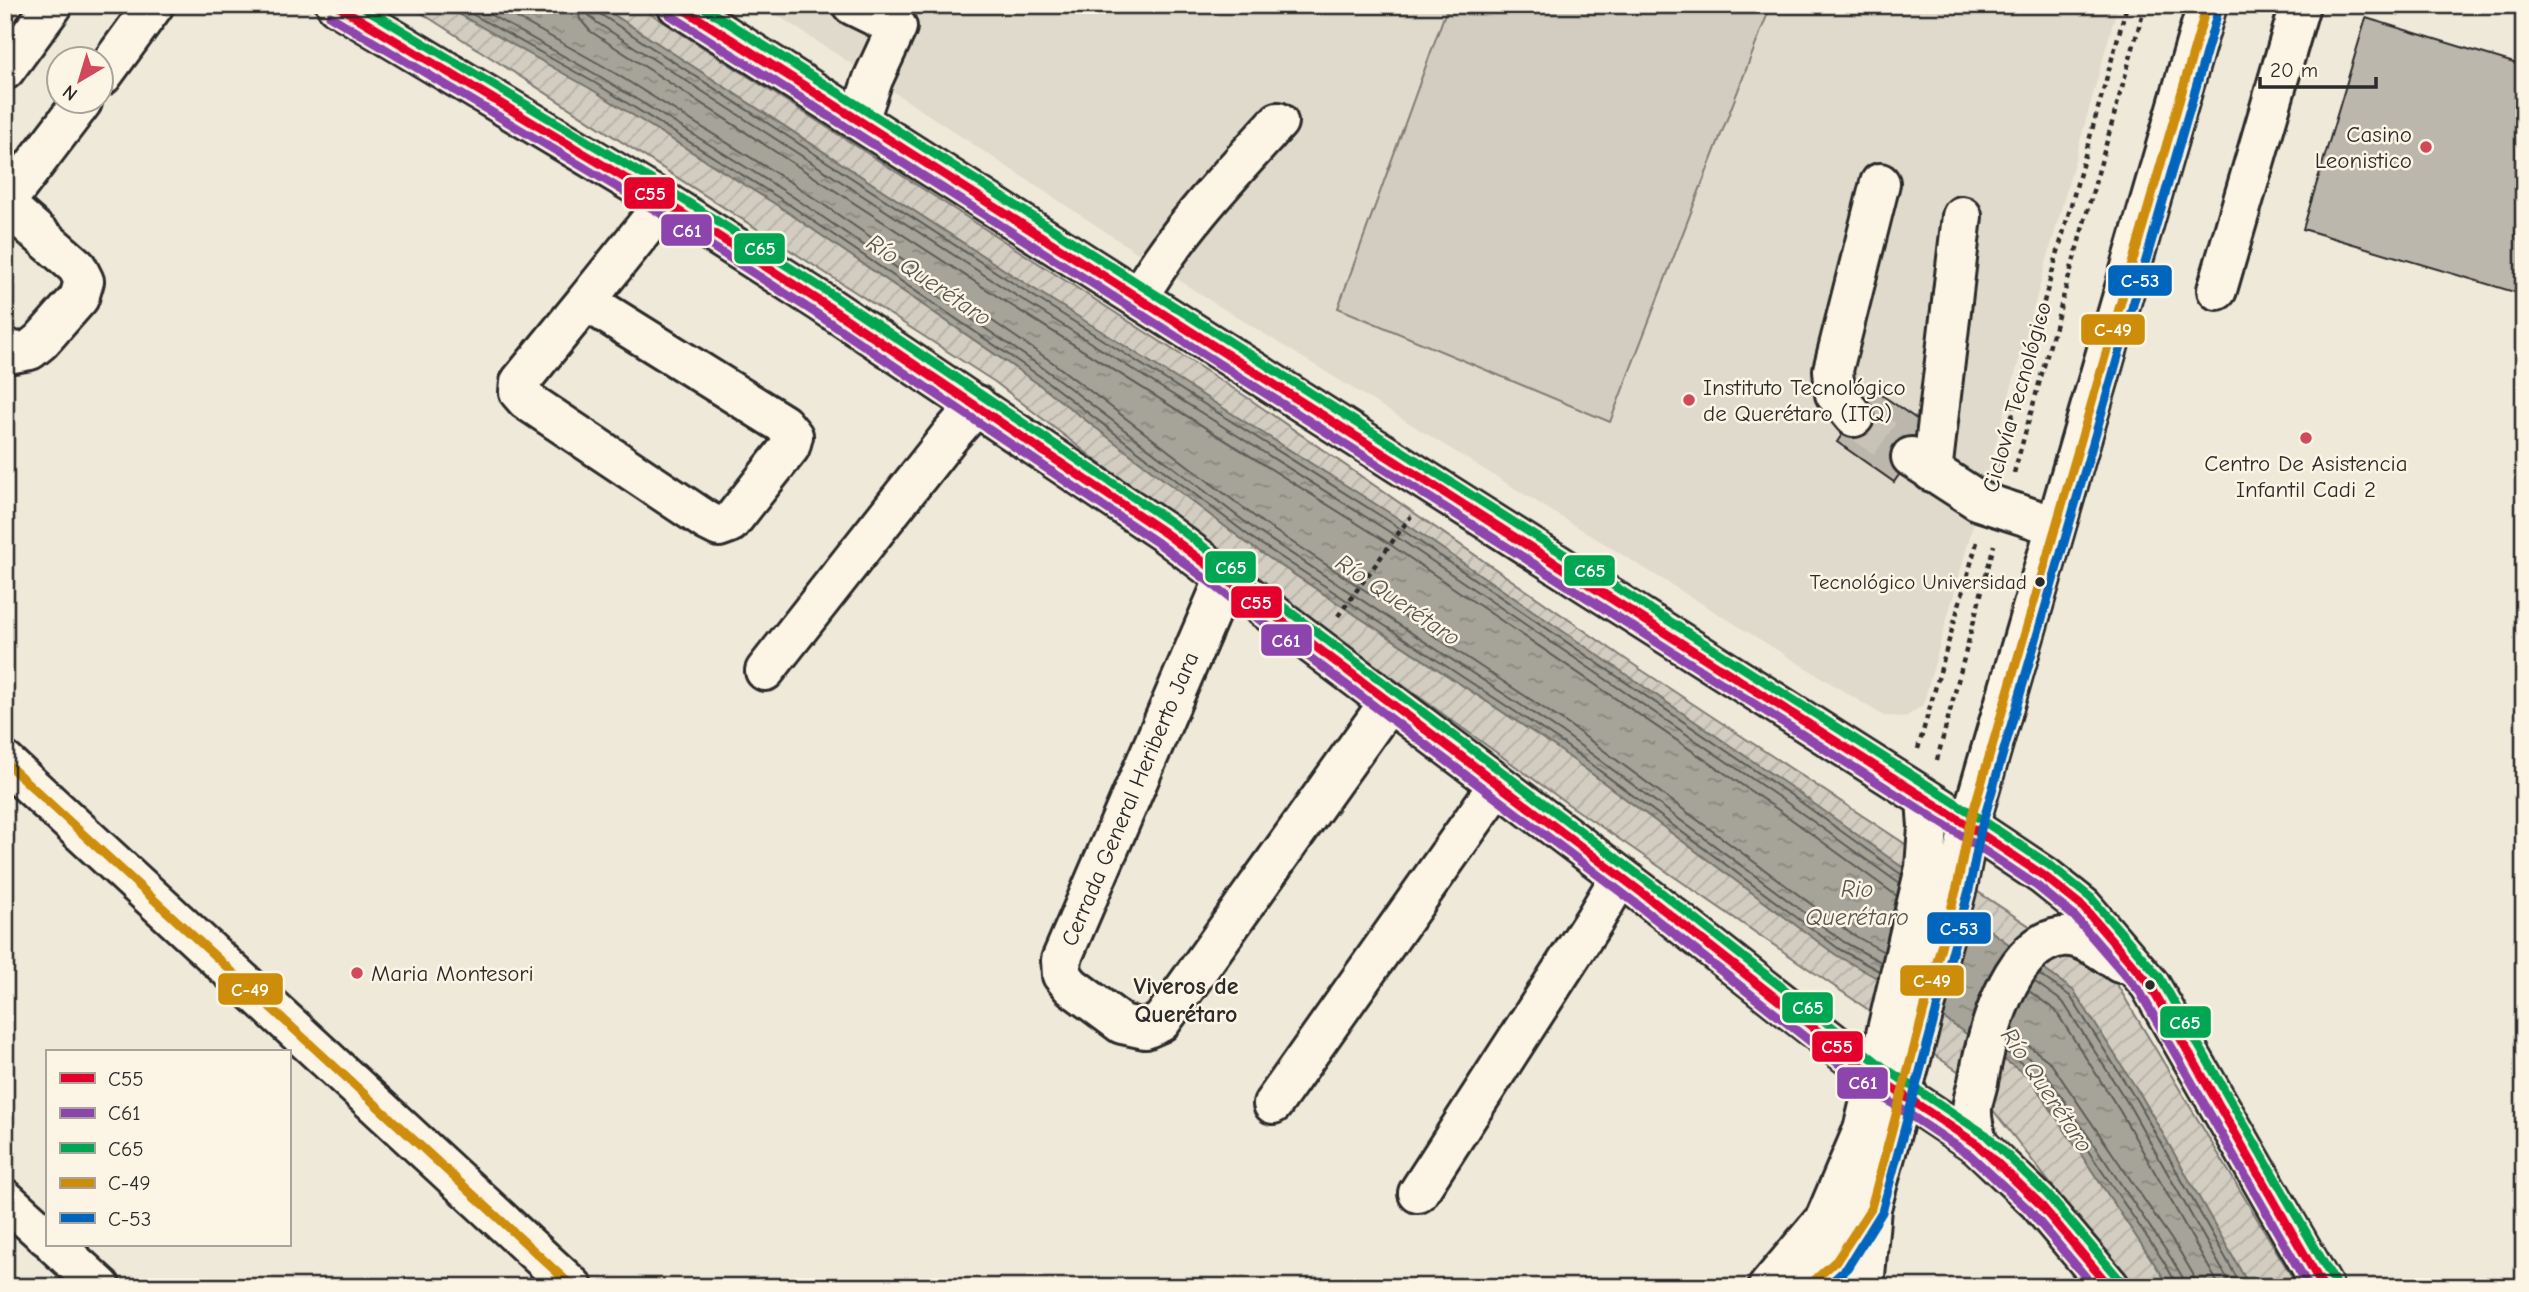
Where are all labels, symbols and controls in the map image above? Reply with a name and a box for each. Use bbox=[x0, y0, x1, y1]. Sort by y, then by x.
north arrow bbox=[46, 46, 116, 116]
scale bar bbox=[2260, 46, 2375, 90]
text: 20 m bbox=[2270, 58, 2318, 82]
text: N bbox=[58, 80, 82, 105]
place label: Casino Leonistico bbox=[2315, 121, 2412, 174]
marker: Casino Leonistico bbox=[2418, 139, 2434, 155]
line badge: C55 bbox=[623, 176, 676, 210]
text: C55 bbox=[634, 183, 666, 205]
line badge: C61 bbox=[660, 213, 713, 247]
text: C61 bbox=[673, 220, 701, 242]
water label: Río Querétaro bbox=[861, 228, 997, 332]
line badge: C65 bbox=[733, 232, 786, 265]
text: C65 bbox=[744, 238, 776, 260]
line badge: C-53 bbox=[2107, 264, 2173, 297]
text: C-53 bbox=[2121, 270, 2159, 292]
street label: Ciclovía Tecnológico bbox=[1977, 298, 2057, 496]
line badge: C-49 bbox=[2080, 313, 2146, 346]
text: C-49 bbox=[2094, 319, 2132, 341]
place label: Instituto Tecnológico de Querétaro (ITQ) bbox=[1703, 374, 1906, 427]
marker: Instituto Tecnológico de Querétaro (ITQ) bbox=[1681, 392, 1697, 408]
marker: Centro De Asistencia Infantil Cadi 2 bbox=[2298, 430, 2314, 446]
place label: Centro De Asistencia Infantil Cadi 2 bbox=[2204, 450, 2408, 503]
water label: Río Querétaro bbox=[1330, 548, 1466, 652]
line badge: C65 bbox=[1204, 550, 1257, 584]
line badge: C65 bbox=[1563, 554, 1616, 587]
text: C65 bbox=[1215, 557, 1247, 579]
text: C65 bbox=[1574, 560, 1606, 582]
place label: Tecnológico Universidad bbox=[1810, 570, 2027, 594]
marker: Tecnológico Universidad bbox=[2033, 575, 2047, 589]
line badge: C55 bbox=[1230, 585, 1283, 619]
text: C55 bbox=[1240, 592, 1272, 614]
line badge: C61 bbox=[1260, 623, 1313, 657]
text: C61 bbox=[1272, 630, 1300, 652]
street label: Cerrada General Heriberto Jara bbox=[1056, 648, 1204, 950]
water label: Rio Querétaro bbox=[1805, 875, 1909, 931]
line badge: C-53 bbox=[1926, 911, 1992, 945]
text: C-53 bbox=[1940, 918, 1978, 940]
place label: Maria Montesori bbox=[371, 960, 534, 987]
line badge: C-49 bbox=[1899, 964, 1965, 997]
marker: Maria Montesori bbox=[349, 965, 365, 981]
text: C-49 bbox=[1913, 970, 1951, 992]
line badge: C-49 bbox=[217, 972, 284, 1006]
district label: Viveros de Querétaro bbox=[1133, 972, 1239, 1028]
unlabelled marker bbox=[2143, 978, 2157, 992]
text: C-49 bbox=[231, 979, 269, 1001]
line badge: C65 bbox=[1781, 991, 1834, 1024]
text: C65 bbox=[1792, 997, 1824, 1019]
line badge: C65 bbox=[2159, 1005, 2212, 1039]
text: C65 bbox=[2169, 1012, 2201, 1034]
water label: Río Querétaro bbox=[1995, 1022, 2099, 1158]
line badge: C55 bbox=[1811, 1030, 1864, 1063]
text: C55 bbox=[1821, 1036, 1853, 1058]
legend bbox=[46, 1050, 290, 1246]
line badge: C61 bbox=[1836, 1066, 1889, 1100]
text: C55 bbox=[108, 1067, 144, 1091]
text: C61 bbox=[1849, 1072, 1877, 1094]
text: C61 bbox=[108, 1101, 141, 1125]
text: C65 bbox=[108, 1137, 144, 1161]
text: C-49 bbox=[108, 1171, 151, 1195]
text: C-53 bbox=[108, 1207, 151, 1231]

